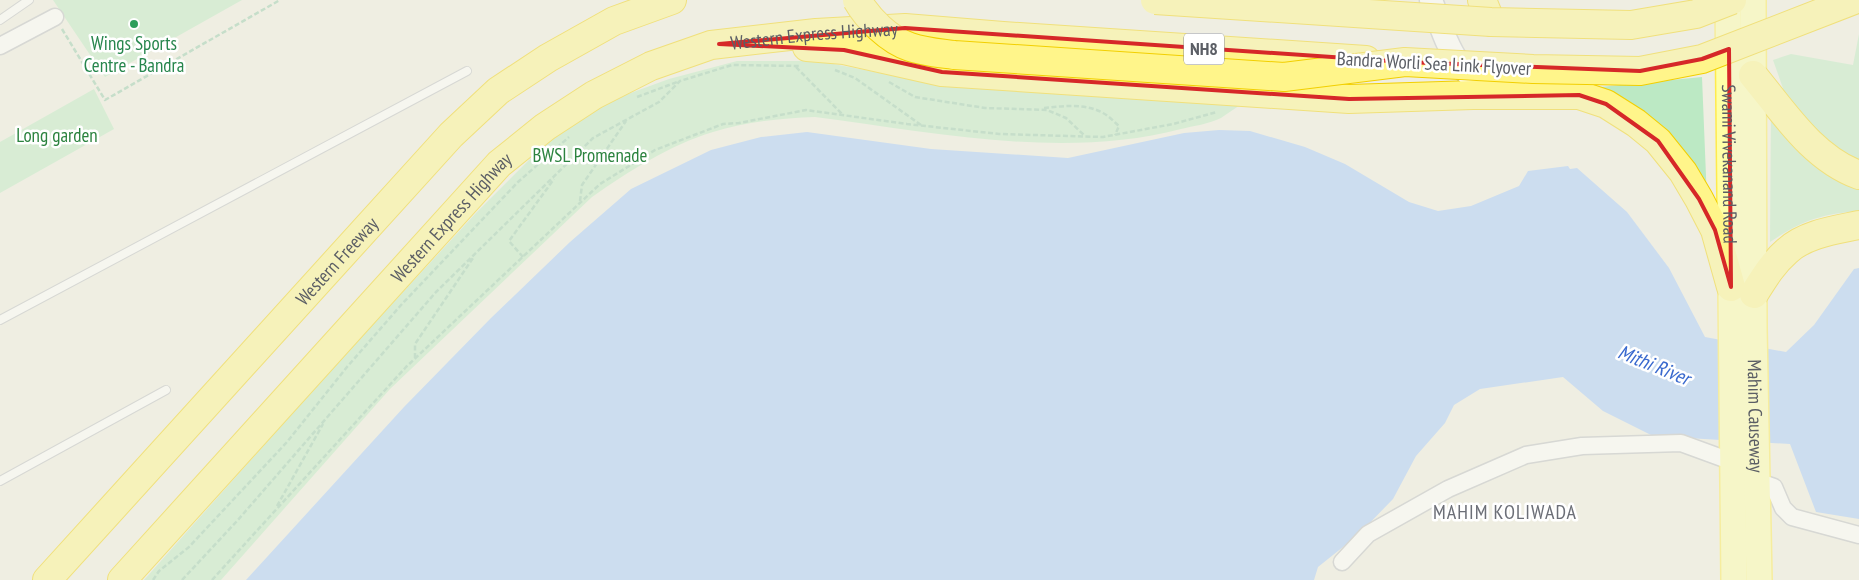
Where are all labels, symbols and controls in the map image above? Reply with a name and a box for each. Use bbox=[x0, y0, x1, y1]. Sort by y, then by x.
street label: Western Express Highway bbox=[729, 16, 899, 55]
marker: Wings Sports Centre - Bandra bbox=[128, 18, 140, 30]
place label: Wings Sports Centre - Bandra bbox=[84, 31, 184, 77]
road number: NH8 bbox=[1184, 34, 1224, 64]
street label: Bandra Worli Sea Link Flyover bbox=[1336, 46, 1533, 80]
street label: Swami Vivekanand Road bbox=[1717, 84, 1743, 244]
park label: Long garden bbox=[16, 123, 98, 147]
park label: BWSL Promenade bbox=[533, 143, 648, 167]
street label: Western Express Highway bbox=[386, 146, 517, 287]
street label: Western Freeway bbox=[290, 211, 384, 310]
water label: Mithi River bbox=[1614, 339, 1696, 392]
street label: Mahim Causeway bbox=[1743, 359, 1769, 474]
district label: MAHIM KOLIWADA bbox=[1433, 499, 1577, 525]

